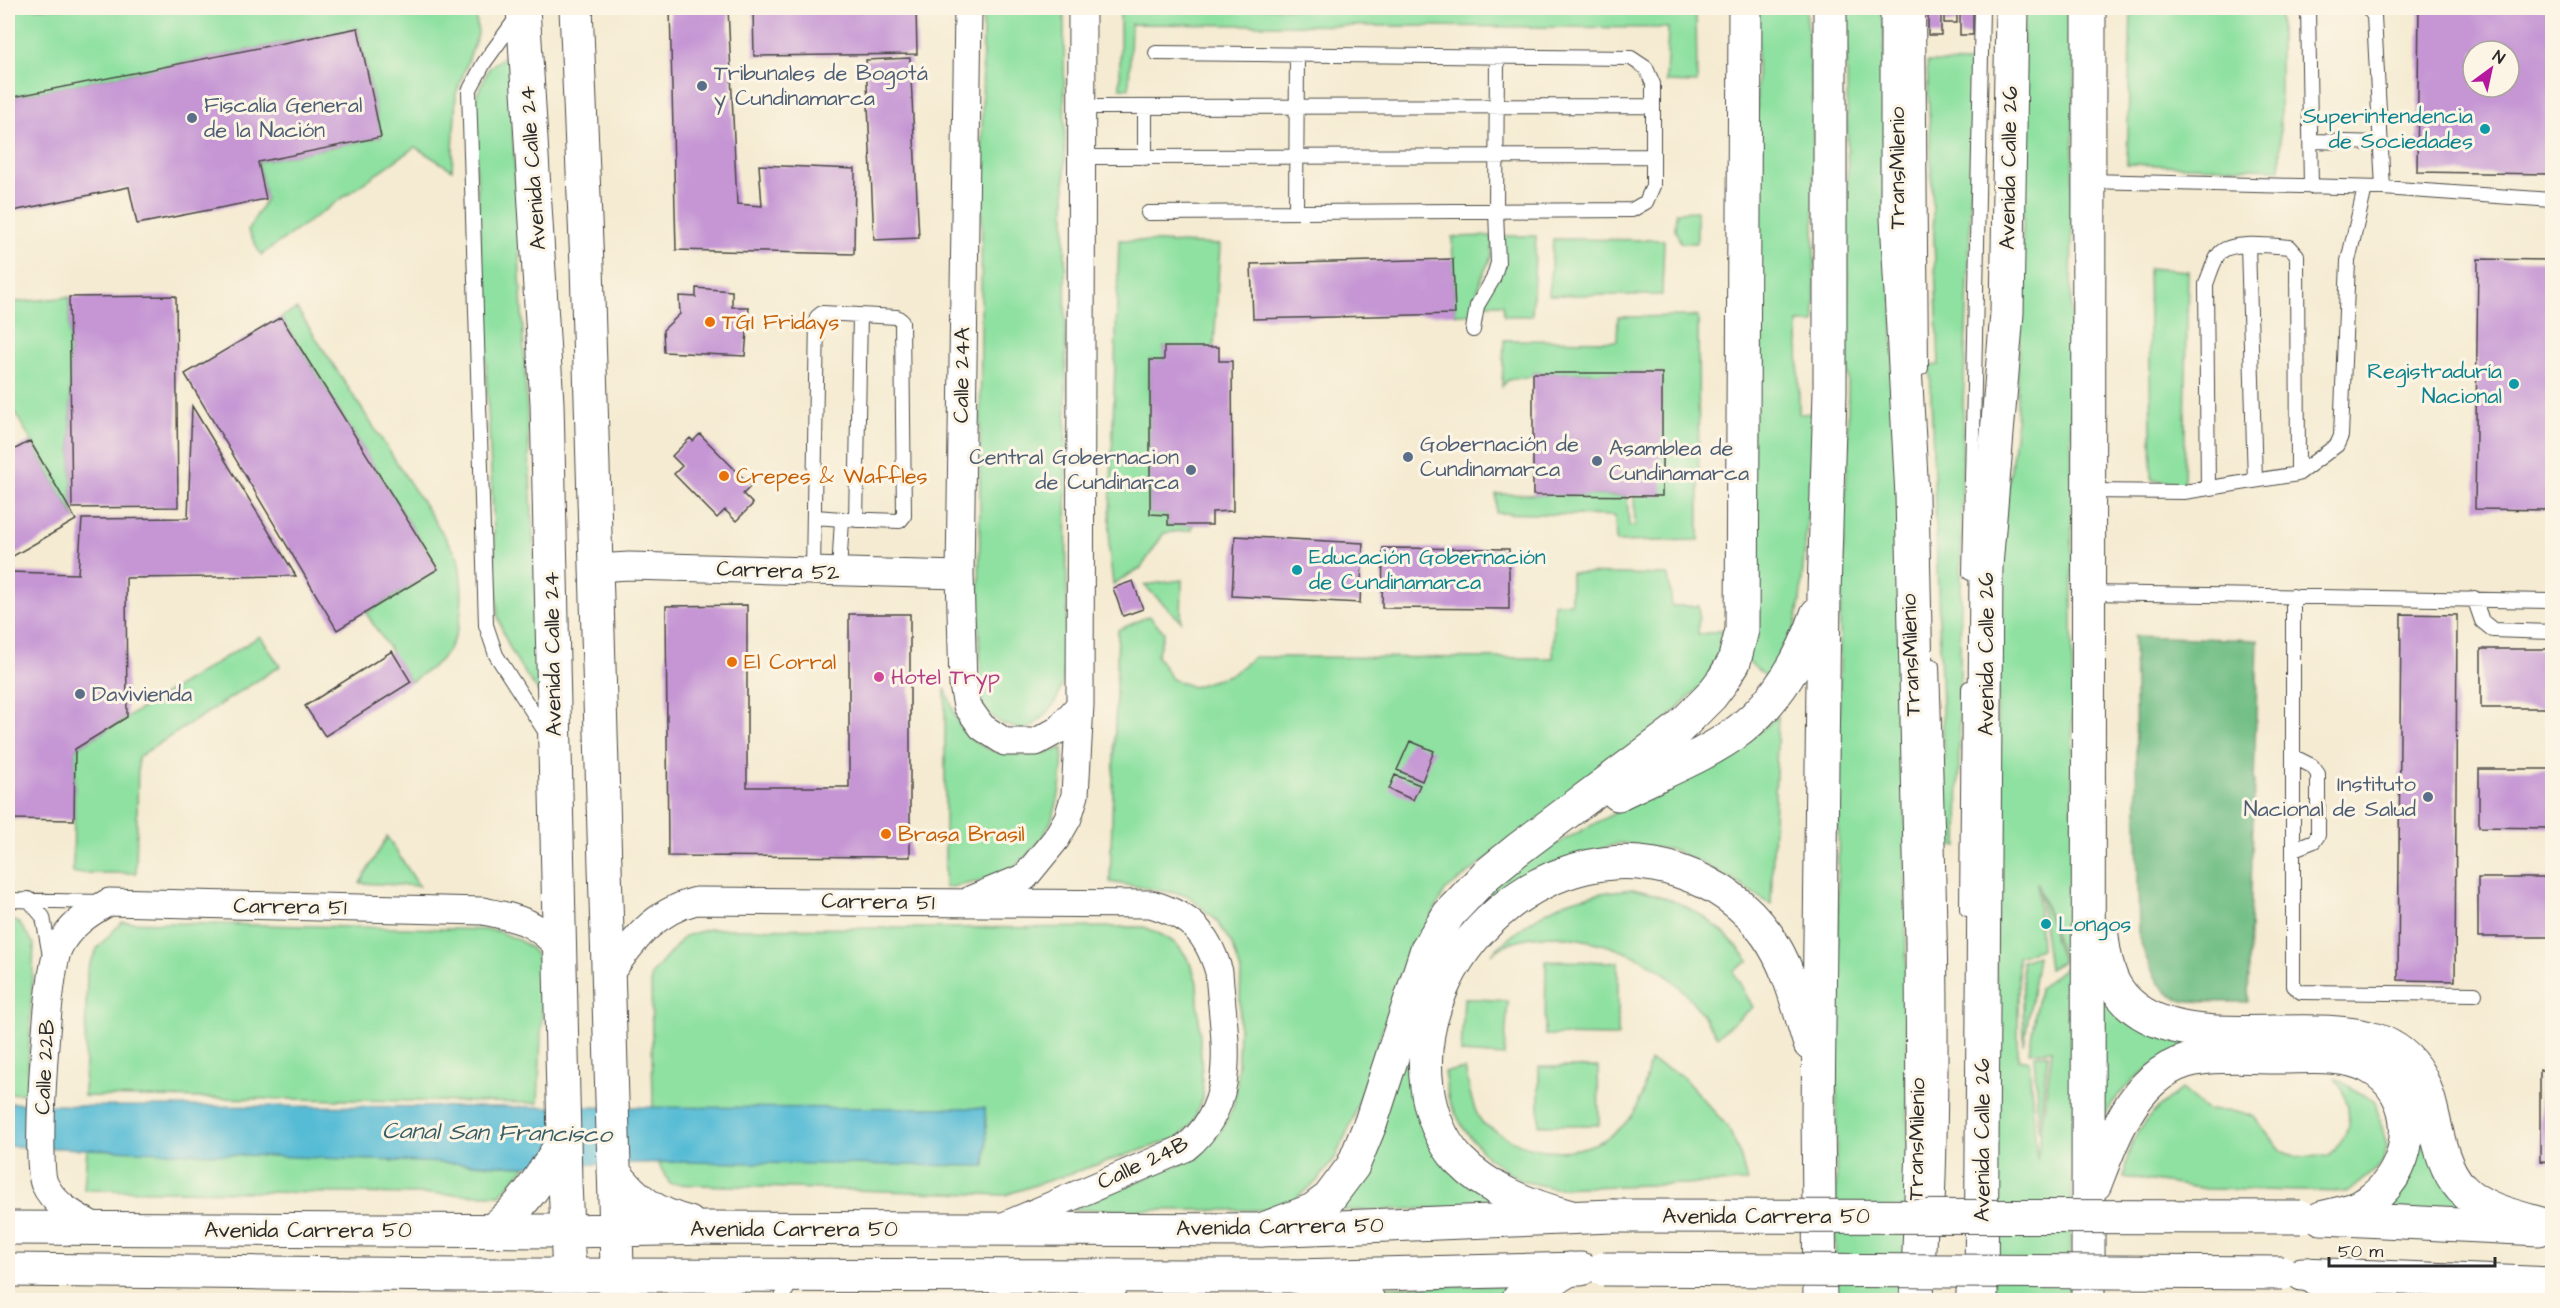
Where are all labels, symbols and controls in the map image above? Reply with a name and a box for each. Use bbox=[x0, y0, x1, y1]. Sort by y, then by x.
north arrow bbox=[2461, 39, 2521, 99]
text: N bbox=[2488, 45, 2509, 69]
place label: Tribunales de Bogotá y Cundinamarca bbox=[714, 58, 928, 115]
marker: Tribunales de Bogotá y Cundinamarca bbox=[695, 79, 709, 93]
street label: Avenida Calle 24 bbox=[512, 85, 554, 251]
street label: Avenida Calle 26 bbox=[1992, 86, 2026, 250]
place label: Fiscalía General de la Nación bbox=[204, 90, 362, 146]
place label: Superintendencia de Sociedades bbox=[2303, 101, 2473, 157]
street label: TransMilenio bbox=[1882, 106, 1913, 229]
marker: Fiscalía General de la Nación bbox=[185, 111, 199, 125]
marker: Superintendencia de Sociedades bbox=[2478, 122, 2492, 136]
place label: TGI Fridays bbox=[722, 307, 839, 339]
marker: TGI Fridays bbox=[703, 315, 717, 329]
street label: Calle 24A bbox=[946, 327, 978, 423]
place label: Registraduría Nacional bbox=[2367, 356, 2502, 412]
marker: Registraduría Nacional bbox=[2507, 377, 2521, 391]
place label: Gobernación de Cundinamarca bbox=[1420, 429, 1579, 485]
place label: Asamblea de Cundinamarca bbox=[1609, 433, 1749, 489]
place label: Central Gobernacion de Cundinarca bbox=[969, 442, 1179, 498]
marker: Gobernación de Cundinamarca bbox=[1401, 450, 1415, 464]
marker: Asamblea de Cundinamarca bbox=[1590, 454, 1604, 468]
place label: Crepes & Waffles bbox=[736, 461, 928, 492]
marker: Central Gobernacion de Cundinarca bbox=[1184, 463, 1198, 477]
marker: Crepes & Waffles bbox=[717, 469, 731, 483]
place label: Educación Gobernación de Cundinamarca bbox=[1309, 542, 1546, 598]
street label: Carrera 52 bbox=[716, 553, 841, 589]
marker: Educación Gobernación de Cundinamarca bbox=[1290, 563, 1304, 577]
street label: Avenida Calle 24 bbox=[536, 571, 570, 737]
street label: Avenida Calle 26 bbox=[1971, 572, 2002, 736]
street label: TransMilenio bbox=[1893, 593, 1929, 717]
place label: El Corral bbox=[744, 647, 836, 678]
marker: El Corral bbox=[725, 655, 739, 669]
place label: Hotel Tryp bbox=[891, 662, 1000, 694]
marker: Hotel Tryp bbox=[872, 670, 886, 684]
place label: Davivienda bbox=[92, 679, 192, 710]
marker: Davivienda bbox=[73, 687, 87, 701]
place label: Instituto Nacional de Salud bbox=[2244, 769, 2417, 825]
marker: Instituto Nacional de Salud bbox=[2421, 790, 2435, 804]
place label: Brasa Brasil bbox=[898, 819, 1025, 850]
marker: Brasa Brasil bbox=[879, 827, 893, 841]
street label: Carrera 51 bbox=[821, 886, 935, 918]
street label: Carrera 51 bbox=[233, 891, 347, 923]
place label: Longos bbox=[2058, 909, 2131, 941]
marker: Longos bbox=[2039, 917, 2053, 931]
street label: Calle 22B bbox=[27, 1018, 63, 1115]
street label: Avenida Calle 26 bbox=[1967, 1058, 1998, 1222]
street label: TransMilenio bbox=[1900, 1077, 1934, 1201]
water label: Canal San Francisco bbox=[382, 1114, 614, 1152]
street label: Calle 24B bbox=[1092, 1128, 1194, 1198]
street label: Avenida Carrera 50 bbox=[1662, 1201, 1870, 1232]
street label: Avenida Carrera 50 bbox=[1176, 1210, 1384, 1244]
street label: Avenida Carrera 50 bbox=[690, 1214, 898, 1245]
street label: Avenida Carrera 50 bbox=[204, 1215, 412, 1246]
scale bar bbox=[2329, 1230, 2496, 1268]
text: 50 m bbox=[2338, 1239, 2383, 1264]

